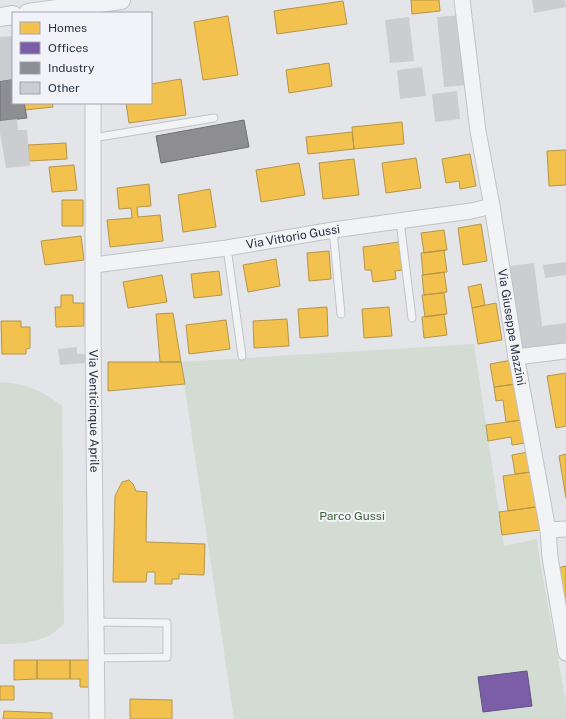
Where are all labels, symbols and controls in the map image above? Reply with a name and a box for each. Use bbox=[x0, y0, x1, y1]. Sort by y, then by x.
legend bbox=[12, 12, 152, 104]
text: Homes bbox=[48, 21, 87, 35]
text: Offices bbox=[48, 41, 88, 55]
text: Industry bbox=[48, 61, 95, 75]
text: Other bbox=[48, 81, 80, 95]
street label: Via Vittorio Gussi bbox=[245, 222, 341, 252]
street label: Via Giuseppe Mazzini bbox=[495, 268, 528, 387]
street label: Via Venticinque Aprile bbox=[86, 349, 101, 473]
park label: Parco Gussi bbox=[319, 509, 385, 523]

